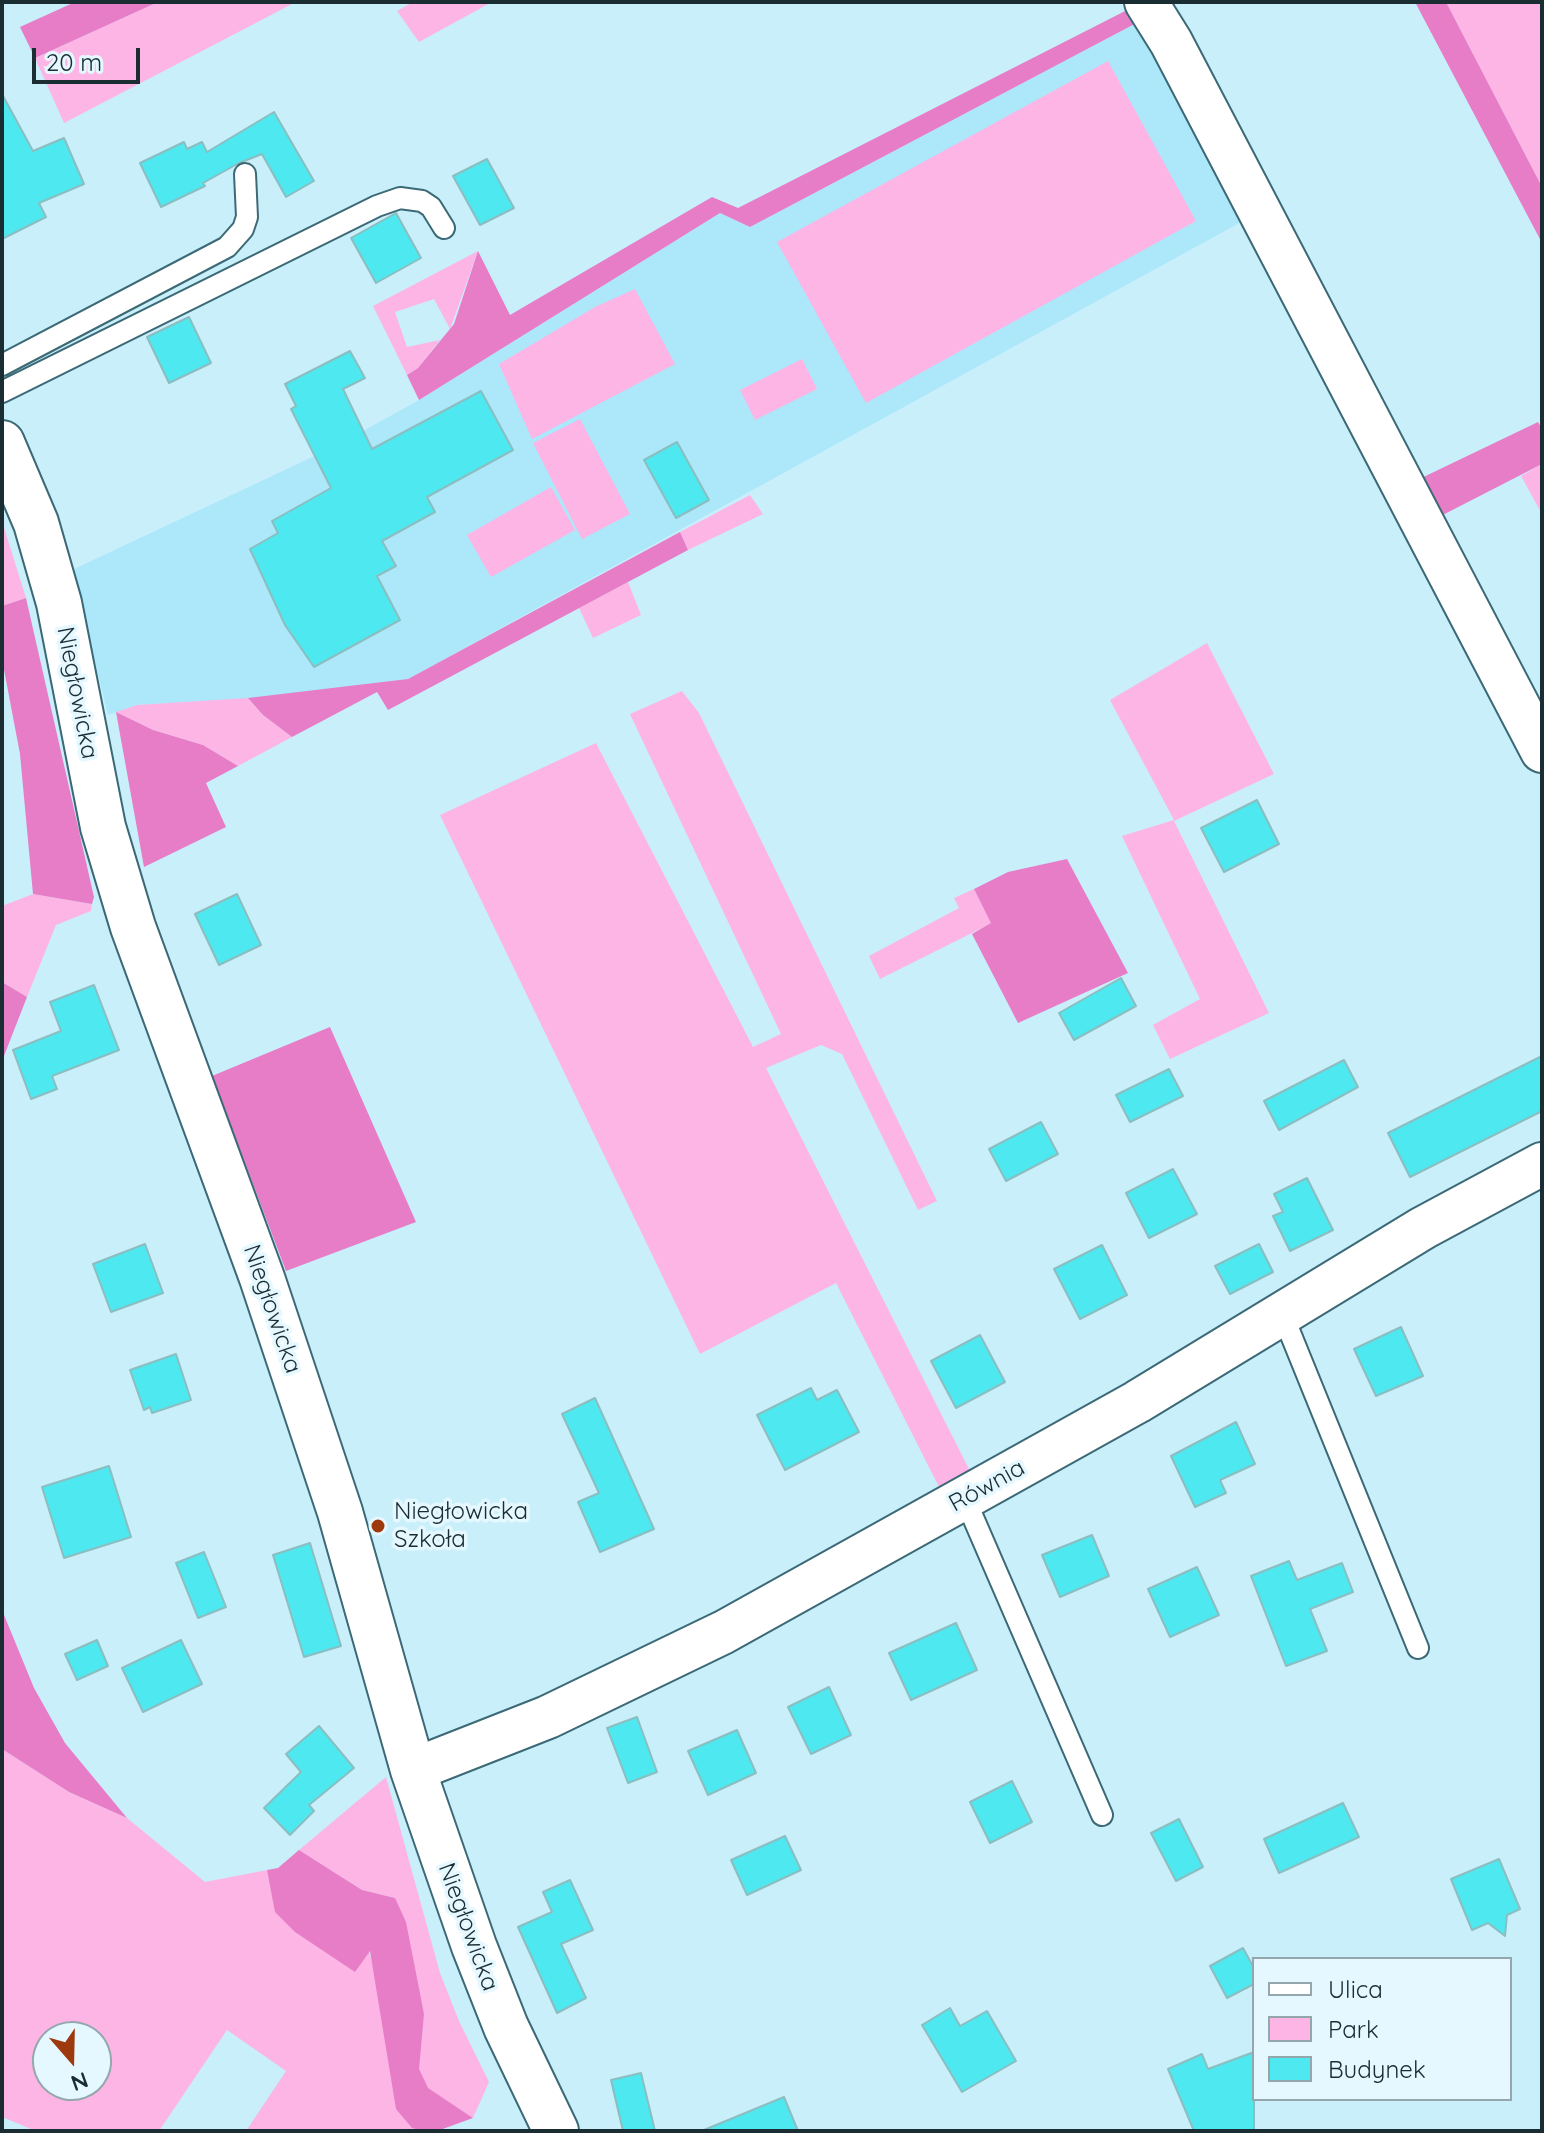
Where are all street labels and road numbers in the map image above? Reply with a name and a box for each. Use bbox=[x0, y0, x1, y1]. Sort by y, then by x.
street label: Niegłowicka bbox=[50, 624, 104, 762]
street label: Niegłowicka bbox=[237, 1241, 307, 1377]
street label: Równia bbox=[944, 1453, 1030, 1519]
street label: Niegłowicka bbox=[432, 1859, 504, 1995]

